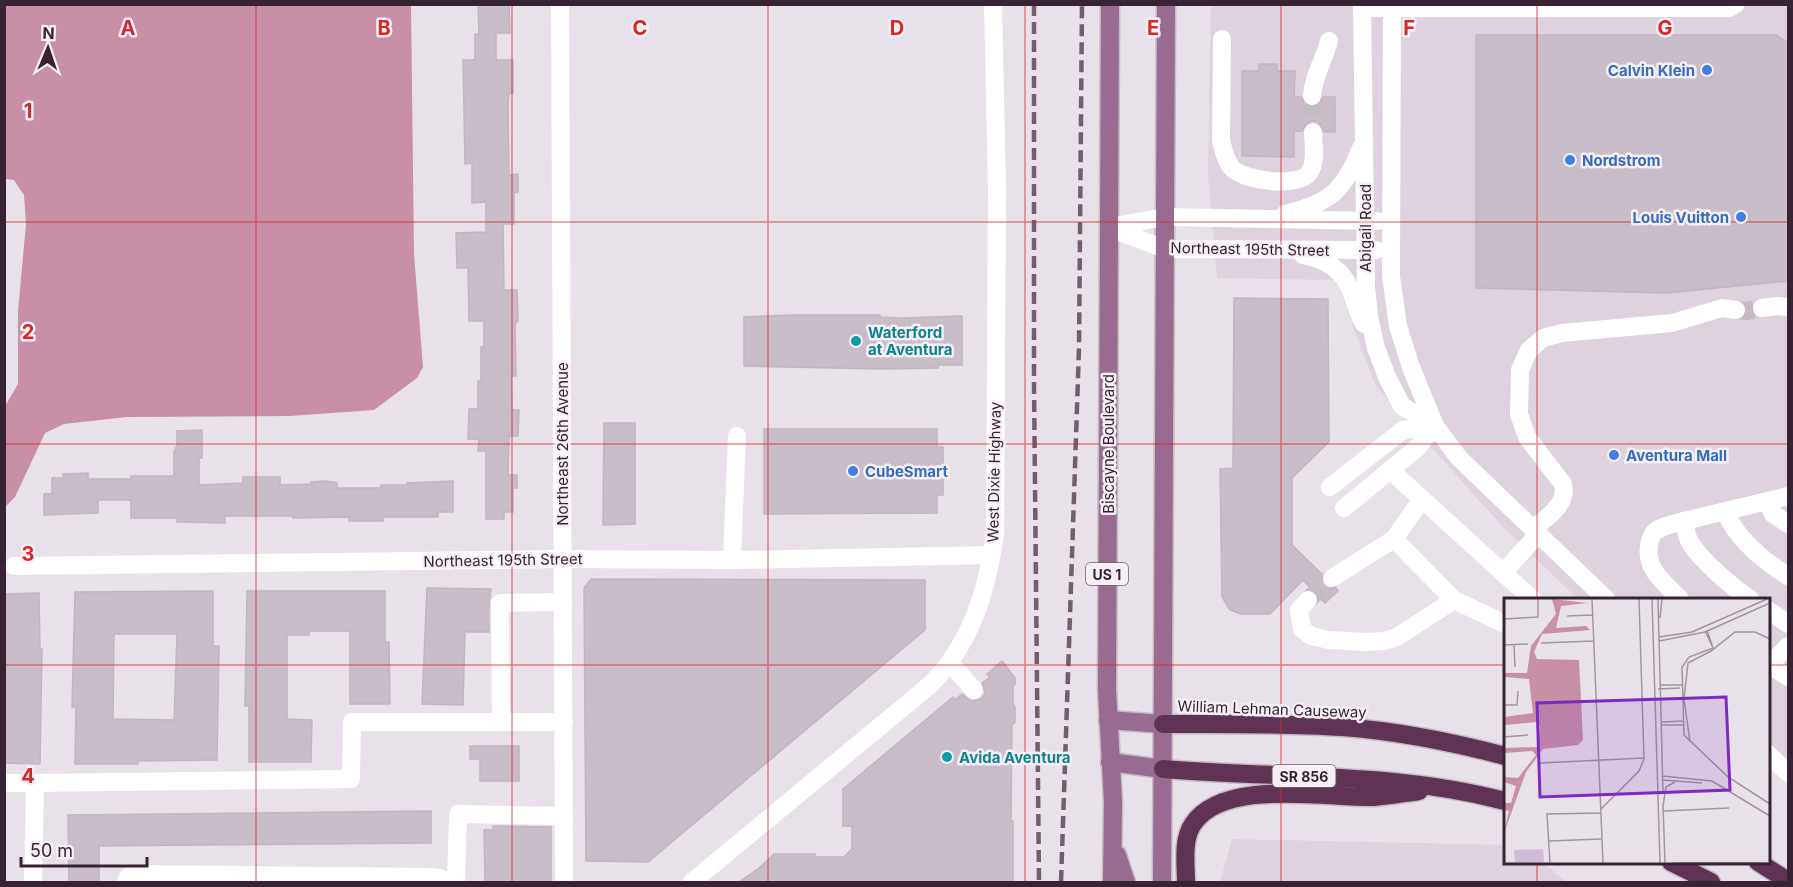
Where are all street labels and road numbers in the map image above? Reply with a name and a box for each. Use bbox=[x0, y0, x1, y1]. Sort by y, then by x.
street label: Abigail Road bbox=[1356, 184, 1375, 272]
street label: Northeast 195th Street bbox=[1170, 238, 1330, 260]
street label: Northeast 26th Avenue bbox=[553, 362, 572, 526]
street label: Biscayne Boulevard bbox=[1099, 374, 1118, 514]
street label: West Dixie Highway bbox=[983, 401, 1005, 543]
street label: Northeast 195th Street bbox=[423, 549, 583, 571]
road number: US 1 bbox=[1086, 563, 1128, 585]
street label: William Lehman Causeway bbox=[1177, 696, 1368, 722]
road number: SR 856 bbox=[1272, 765, 1336, 787]

